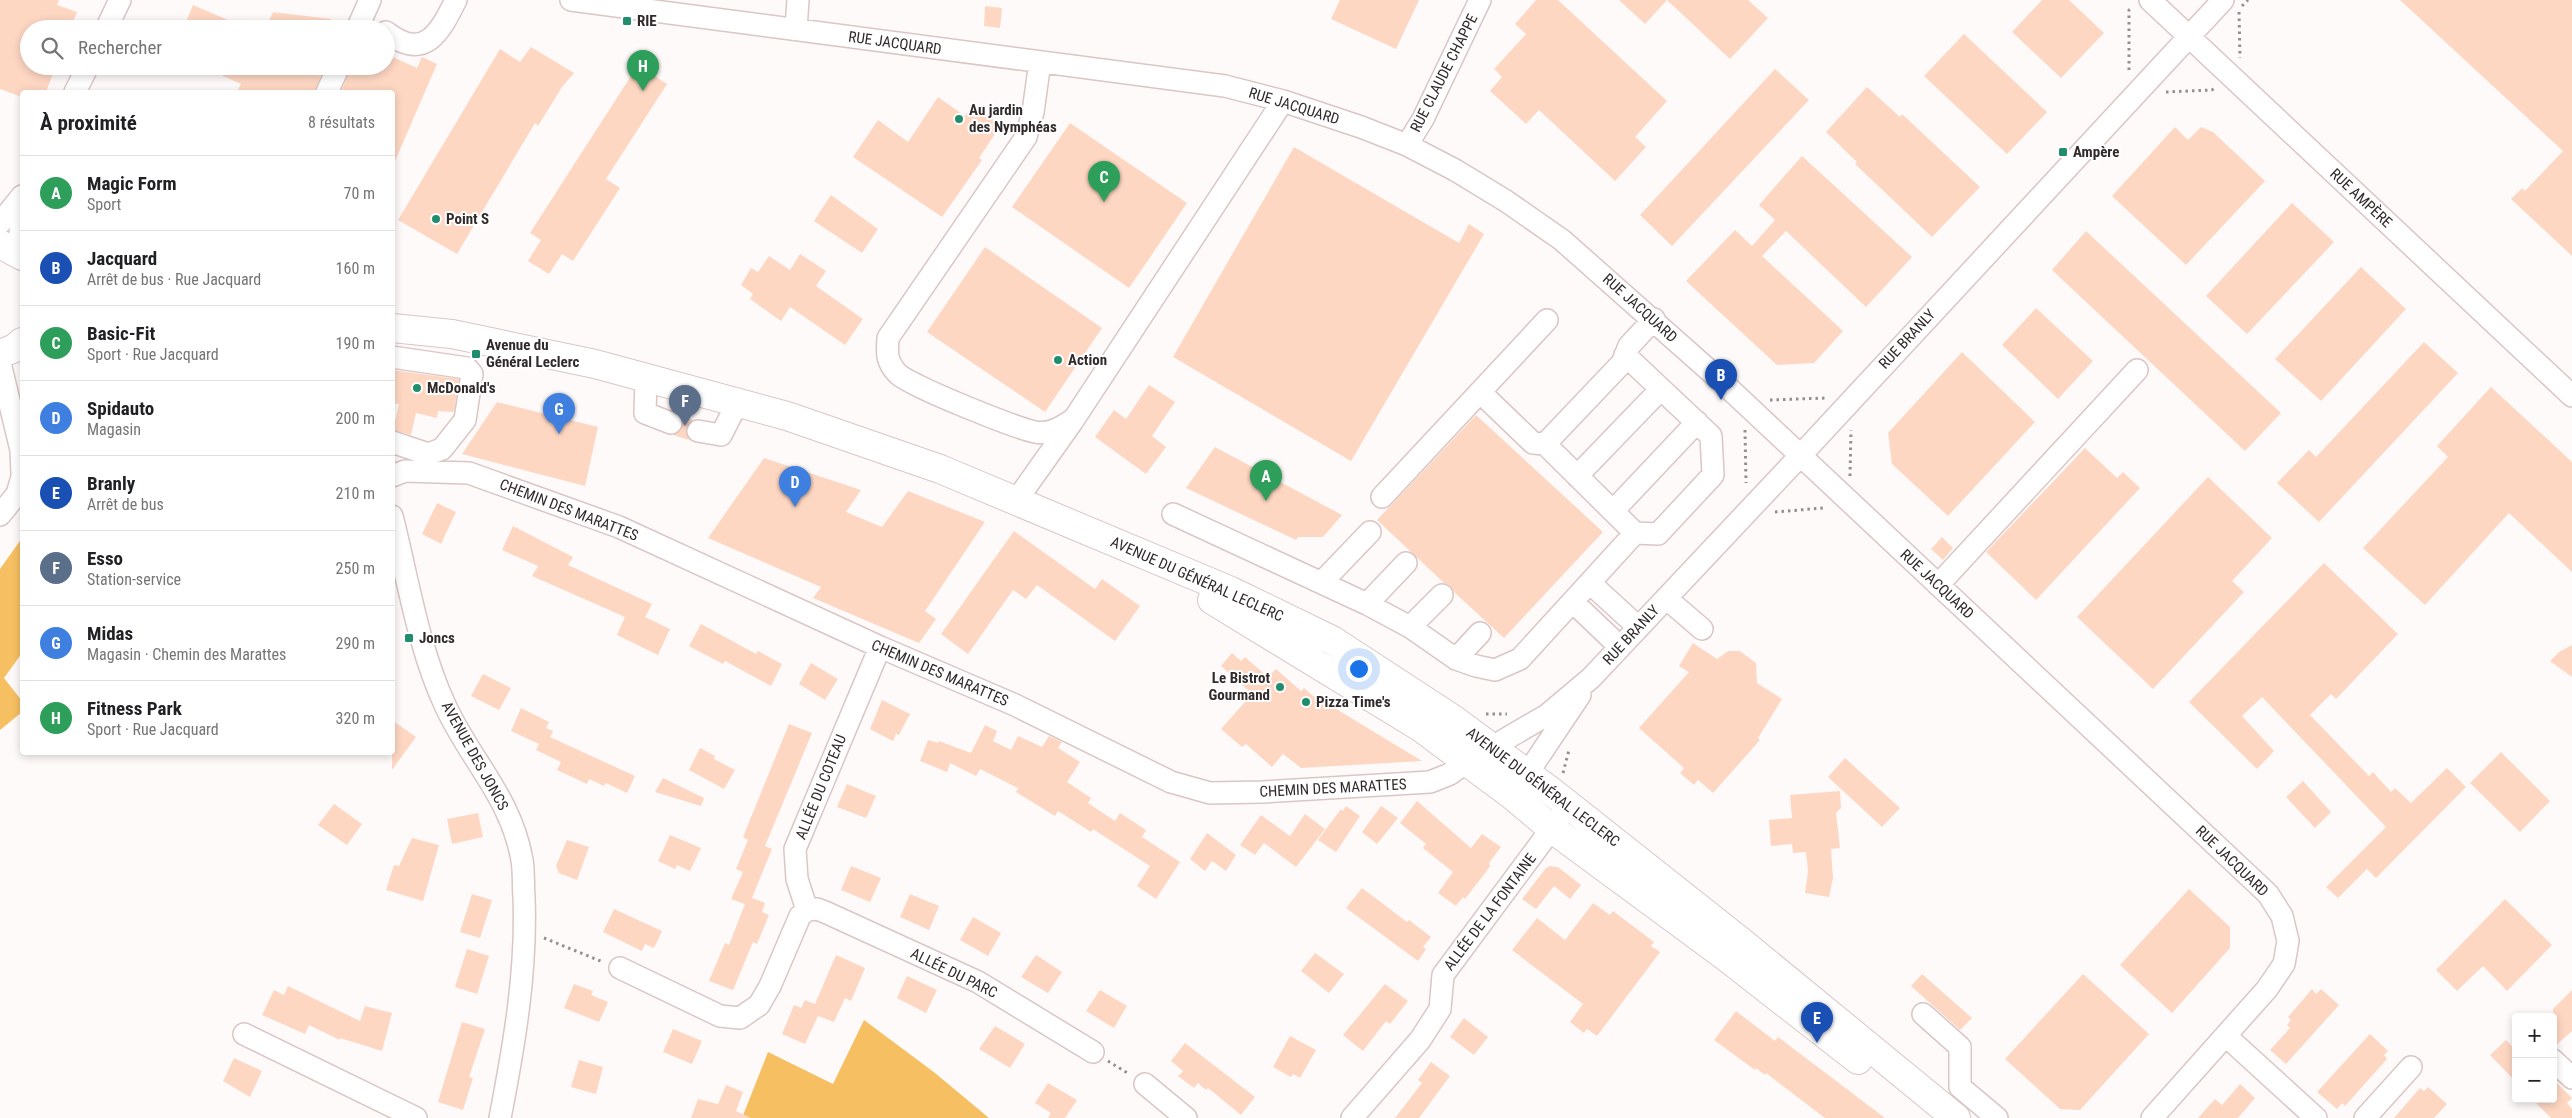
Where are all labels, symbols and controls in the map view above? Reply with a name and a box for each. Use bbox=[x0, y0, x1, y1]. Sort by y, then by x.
street label: RUE CLAUDE CHAPPE bbox=[1406, 11, 1482, 135]
place label: RIE bbox=[637, 12, 657, 30]
marker: RIE bbox=[621, 15, 633, 27]
search box bbox=[20, 20, 395, 75]
street label: RUE JACQUARD bbox=[847, 28, 943, 58]
icon: search bbox=[38, 34, 66, 62]
text: Rechercher bbox=[78, 36, 162, 59]
pin: H bbox=[627, 50, 659, 91]
street label: RUE JACQUARD bbox=[1246, 84, 1342, 128]
place label: Au jardin des Nymphéas bbox=[969, 101, 1057, 136]
text: À proximité bbox=[40, 111, 137, 135]
text: 8 résultats bbox=[308, 113, 375, 132]
marker: Au jardin des Nymphéas bbox=[953, 113, 965, 125]
place label: Ampère bbox=[2073, 143, 2119, 161]
marker: Ampère bbox=[2057, 146, 2069, 158]
pin: C bbox=[1088, 161, 1120, 202]
street label: RUE AMPÈRE bbox=[2326, 165, 2396, 231]
text: Magic Form bbox=[87, 172, 177, 195]
text: A bbox=[51, 184, 61, 203]
text: 70 m bbox=[343, 184, 375, 203]
text: Sport bbox=[87, 195, 121, 214]
place label: Point S bbox=[446, 210, 489, 228]
marker: Point S bbox=[430, 213, 442, 225]
text: Jacquard bbox=[87, 247, 157, 270]
text: B bbox=[52, 259, 60, 278]
text: 160 m bbox=[336, 259, 375, 278]
text: Arrêt de bus · Rue Jacquard bbox=[87, 270, 261, 289]
street label: RUE JACQUARD bbox=[1599, 270, 1681, 346]
street label: RUE BRANLY bbox=[1875, 305, 1939, 372]
text: Basic-Fit bbox=[87, 322, 155, 345]
text: C bbox=[51, 334, 61, 353]
text: 190 m bbox=[336, 334, 375, 353]
place label: Avenue du Général Leclerc bbox=[486, 336, 580, 371]
text: Sport · Rue Jacquard bbox=[87, 345, 219, 364]
marker: Avenue du Général Leclerc bbox=[470, 348, 482, 360]
place label: Action bbox=[1068, 351, 1107, 369]
marker: Action bbox=[1052, 354, 1064, 366]
pin: B bbox=[1705, 359, 1737, 400]
place label: McDonald's bbox=[427, 379, 496, 397]
marker: McDonald's bbox=[411, 382, 423, 394]
pin: F bbox=[669, 385, 701, 426]
pin: G bbox=[543, 393, 575, 434]
text: Spidauto bbox=[87, 397, 154, 420]
text: D bbox=[51, 409, 61, 428]
text: 200 m bbox=[336, 409, 375, 428]
text: Magasin bbox=[87, 420, 141, 439]
pin: A bbox=[1250, 460, 1282, 501]
pin: D bbox=[779, 466, 811, 507]
text: Branly bbox=[87, 472, 135, 495]
street label: CHEMIN DES MARATTES bbox=[497, 475, 641, 545]
text: E bbox=[52, 484, 60, 503]
text: 210 m bbox=[336, 484, 375, 503]
text: Arrêt de bus bbox=[87, 495, 164, 514]
street label: AVENUE DU GÉNÉRAL LECLERC bbox=[1108, 533, 1286, 625]
street label: RUE JACQUARD bbox=[1897, 545, 1977, 623]
text: Esso bbox=[87, 547, 123, 570]
text: F bbox=[52, 559, 60, 578]
text: 250 m bbox=[336, 559, 375, 578]
text: Station-service bbox=[87, 570, 181, 589]
street label: RUE BRANLY bbox=[1599, 601, 1663, 668]
text: Midas bbox=[87, 622, 133, 645]
place label: Joncs bbox=[419, 629, 455, 647]
marker: Joncs bbox=[403, 632, 415, 644]
text: G bbox=[51, 634, 61, 653]
text: 290 m bbox=[336, 634, 375, 653]
street label: CHEMIN DES MARATTES bbox=[869, 636, 1011, 710]
text: Magasin · Chemin des Marattes bbox=[87, 645, 286, 664]
your location bbox=[1346, 656, 1372, 682]
place label: Le Bistrot Gourmand bbox=[1208, 669, 1270, 704]
marker: Le Bistrot Gourmand bbox=[1274, 681, 1286, 693]
place label: Pizza Time's bbox=[1316, 693, 1391, 711]
marker: Pizza Time's bbox=[1300, 696, 1312, 708]
text: Fitness Park bbox=[87, 697, 182, 720]
street label: AVENUE DES JONCS bbox=[438, 698, 512, 814]
text: H bbox=[51, 709, 61, 728]
text: 320 m bbox=[336, 709, 375, 728]
text: Sport · Rue Jacquard bbox=[87, 720, 219, 739]
street label: AVENUE DU GÉNÉRAL LECLERC bbox=[1463, 723, 1623, 851]
street label: ALLÉE DU COTEAU bbox=[792, 732, 850, 842]
street label: CHEMIN DES MARATTES bbox=[1259, 775, 1407, 801]
street label: RUE JACQUARD bbox=[2192, 822, 2272, 900]
street label: ALLÉE DE LA FONTAINE bbox=[1440, 850, 1540, 974]
street label: ALLÉE DU PARC bbox=[908, 944, 1000, 1002]
pin: E bbox=[1801, 1002, 1833, 1043]
map controls bbox=[2512, 1013, 2557, 1103]
button: + bbox=[2512, 1013, 2557, 1058]
button: − bbox=[2512, 1058, 2557, 1103]

